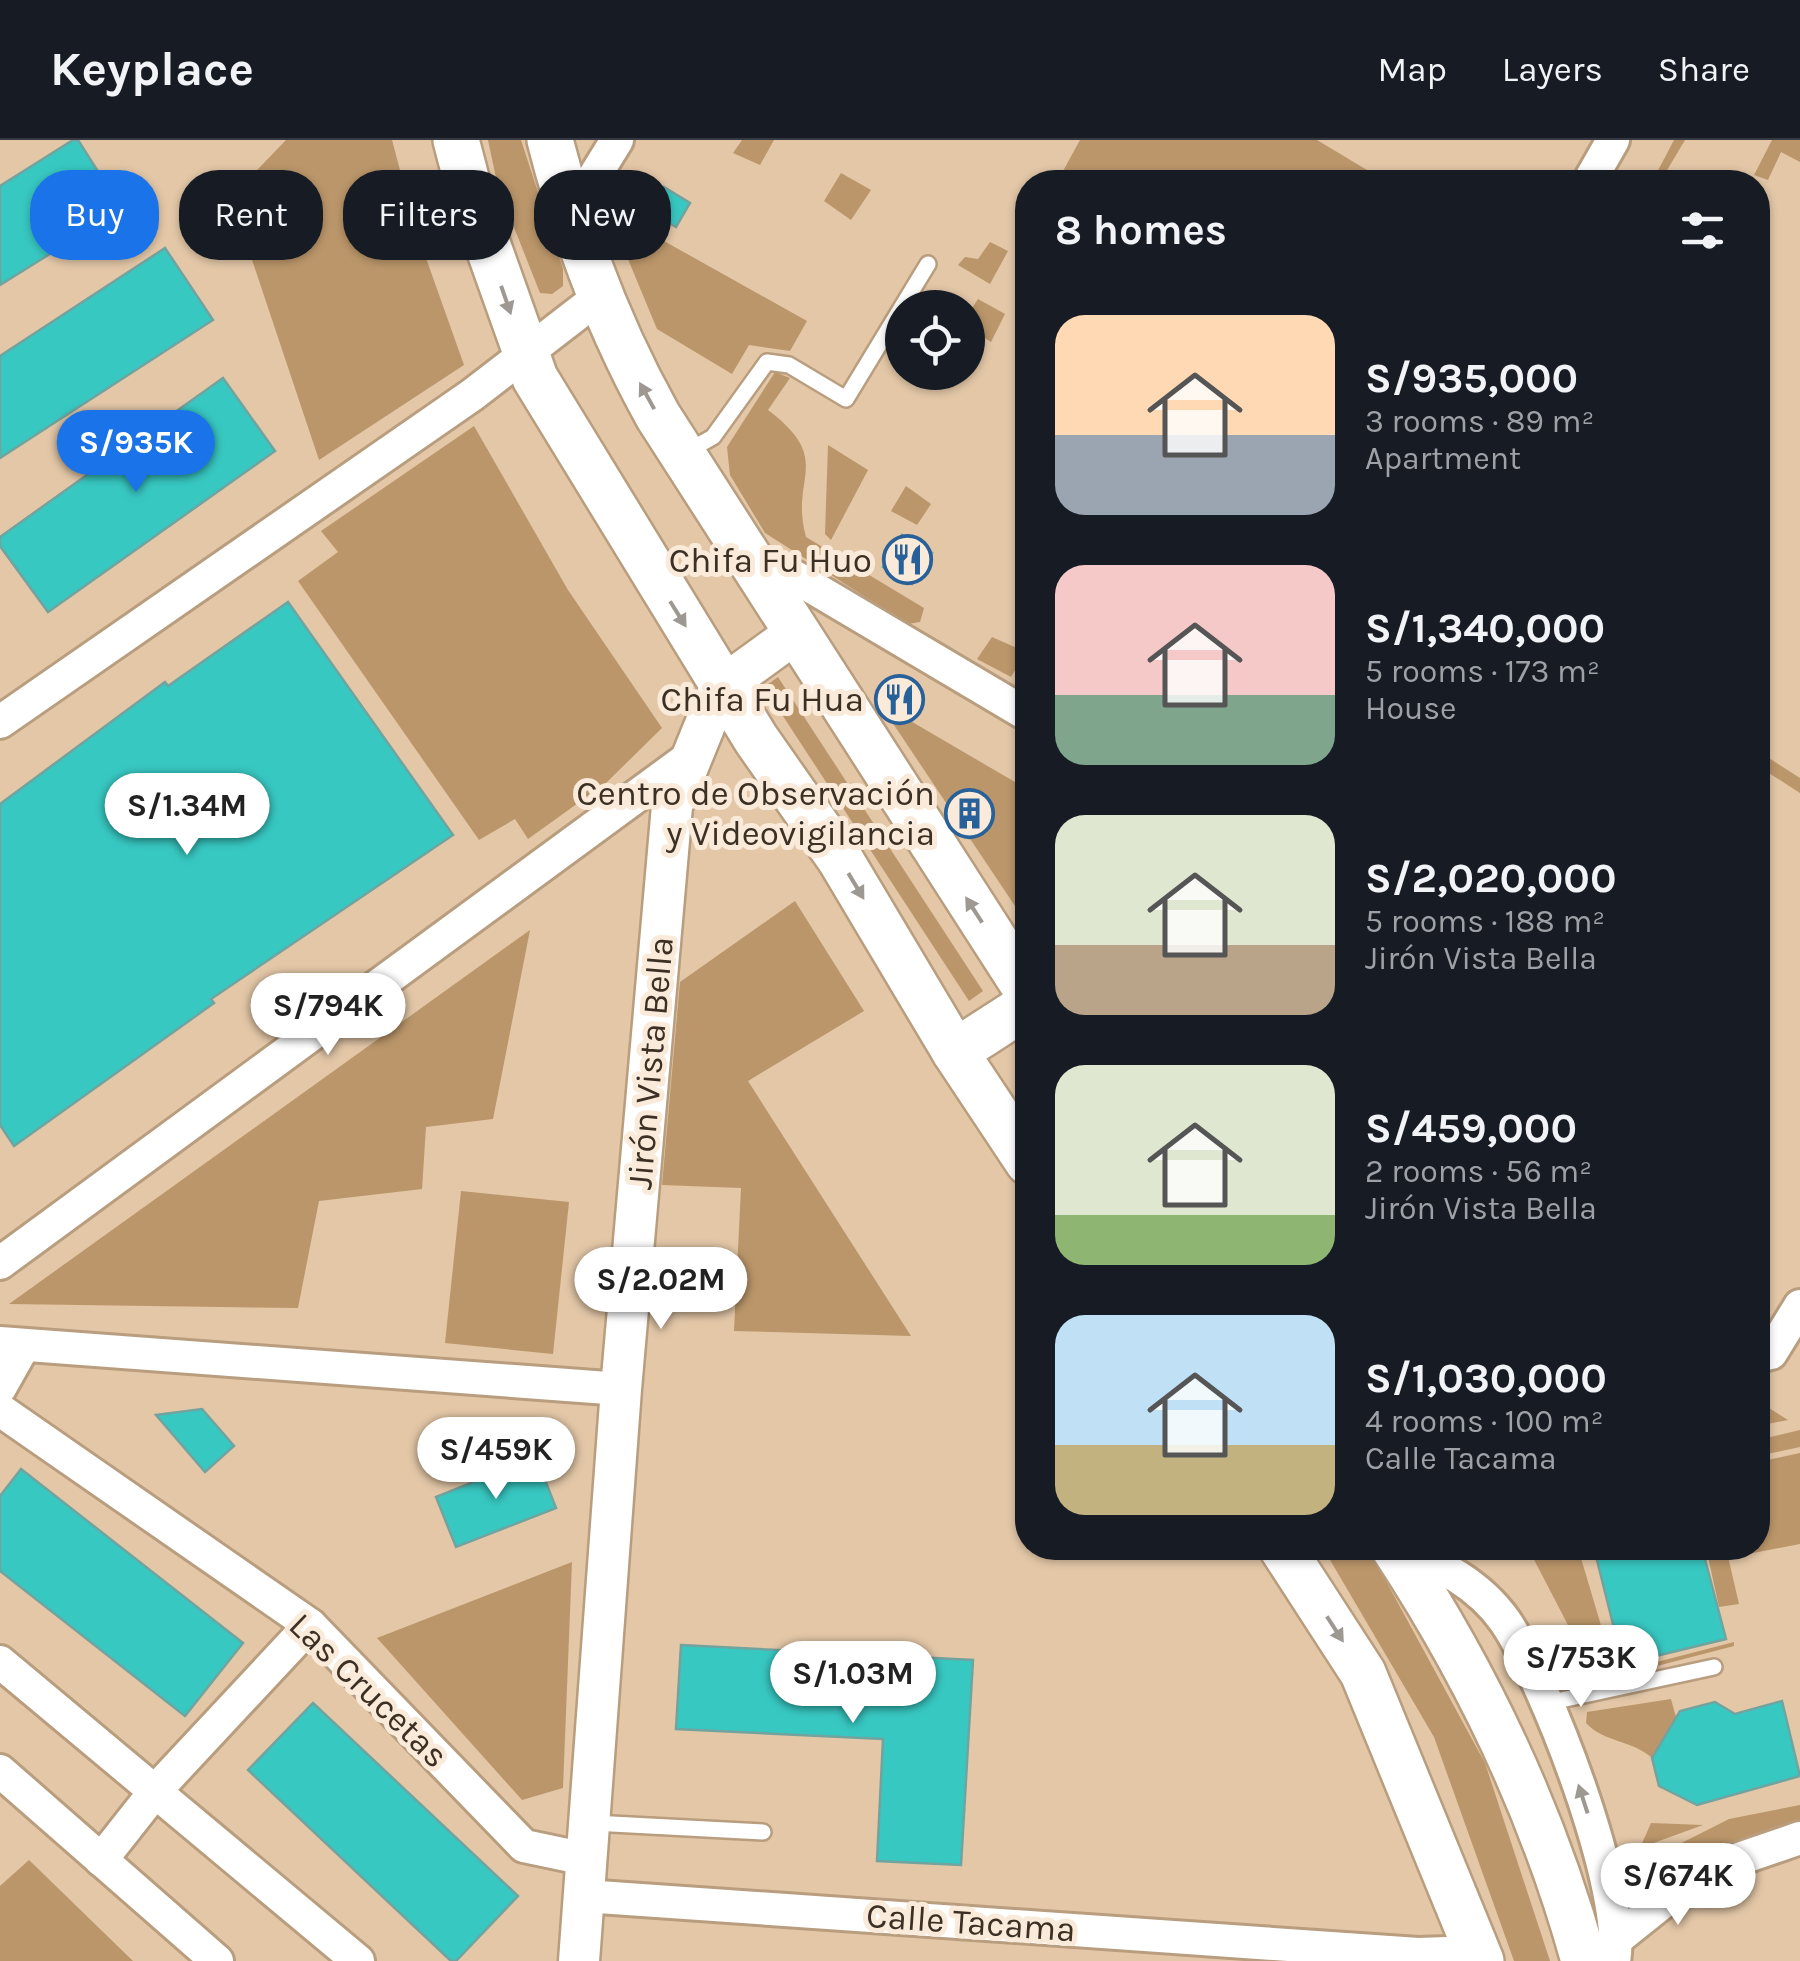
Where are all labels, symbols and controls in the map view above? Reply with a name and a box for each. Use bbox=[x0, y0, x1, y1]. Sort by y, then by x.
text: Keyplace bbox=[50, 41, 254, 97]
text: Map bbox=[1377, 49, 1447, 90]
text: Layers bbox=[1502, 49, 1603, 90]
text: Share bbox=[1658, 49, 1750, 90]
chip: Buy bbox=[30, 170, 159, 260]
chip: Rent bbox=[179, 170, 323, 260]
chip: Filters bbox=[343, 170, 514, 260]
chip: New bbox=[534, 170, 671, 260]
icon: filters bbox=[1675, 203, 1730, 258]
text: 8 homes bbox=[1055, 205, 1227, 255]
one-way arrow bbox=[499, 285, 514, 315]
map controls bbox=[885, 290, 985, 390]
button: locate bbox=[885, 290, 985, 390]
text: S/935,000 bbox=[1365, 353, 1578, 403]
icon: home bbox=[1135, 355, 1255, 475]
one-way arrow bbox=[638, 381, 655, 410]
text: 3 rooms · 89 m² bbox=[1365, 403, 1594, 440]
pin: S/935K bbox=[55, 410, 217, 495]
text: S/935K bbox=[79, 424, 193, 461]
text: Apartment bbox=[1365, 440, 1521, 477]
restaurant icon: Chifa Fu Huo bbox=[881, 534, 933, 586]
place label: Chifa Fu Huo bbox=[669, 540, 872, 581]
one-way arrow bbox=[669, 601, 687, 628]
text: S/1,340,000 bbox=[1365, 603, 1605, 653]
icon: home bbox=[1135, 605, 1255, 725]
text: 5 rooms · 173 m² bbox=[1365, 653, 1600, 690]
restaurant icon: Chifa Fu Hua bbox=[873, 673, 925, 725]
place label: Chifa Fu Hua bbox=[661, 679, 864, 720]
text: House bbox=[1365, 690, 1457, 727]
pin: S/1.34M bbox=[95, 773, 279, 858]
place label: Centro de Observación y Videovigilancia bbox=[576, 773, 935, 854]
text: S/1.34M bbox=[127, 787, 247, 824]
building icon: Centro de Observación y Videovigilancia bbox=[944, 787, 996, 839]
text: S/2,020,000 bbox=[1365, 853, 1616, 903]
icon: home bbox=[1135, 855, 1255, 975]
one-way arrow bbox=[847, 872, 864, 900]
one-way arrow bbox=[966, 896, 984, 924]
text: 5 rooms · 188 m² bbox=[1365, 903, 1605, 940]
street label: Jirón Vista Bella bbox=[619, 935, 682, 1191]
text: Jirón Vista Bella bbox=[1365, 940, 1597, 977]
pin: S/794K bbox=[247, 973, 409, 1058]
text: S/794K bbox=[273, 987, 383, 1024]
text: S/459,000 bbox=[1365, 1103, 1577, 1153]
icon: home bbox=[1135, 1105, 1255, 1225]
text: 2 rooms · 56 m² bbox=[1365, 1153, 1592, 1190]
text: Jirón Vista Bella bbox=[1365, 1190, 1597, 1227]
pin: S/2.02M bbox=[569, 1247, 753, 1332]
text: S/2.02M bbox=[596, 1261, 726, 1298]
text: S/1,030,000 bbox=[1365, 1353, 1607, 1403]
icon: home bbox=[1135, 1355, 1255, 1475]
text: 4 rooms · 100 m² bbox=[1365, 1403, 1604, 1440]
pin: S/459K bbox=[415, 1417, 577, 1502]
text: S/459K bbox=[439, 1431, 553, 1468]
text: Calle Tacama bbox=[1365, 1440, 1557, 1477]
street label: Las Crucetas bbox=[281, 1605, 456, 1776]
one-way arrow bbox=[1325, 1616, 1344, 1643]
pin: S/753K bbox=[1500, 1625, 1662, 1710]
text: S/753K bbox=[1526, 1639, 1636, 1676]
pin: S/1.03M bbox=[761, 1641, 945, 1726]
text: S/1.03M bbox=[792, 1655, 914, 1692]
one-way arrow bbox=[1574, 1783, 1589, 1813]
pin: S/674K bbox=[1597, 1843, 1759, 1928]
text: S/674K bbox=[1623, 1857, 1733, 1894]
street label: Calle Tacama bbox=[865, 1895, 1077, 1950]

